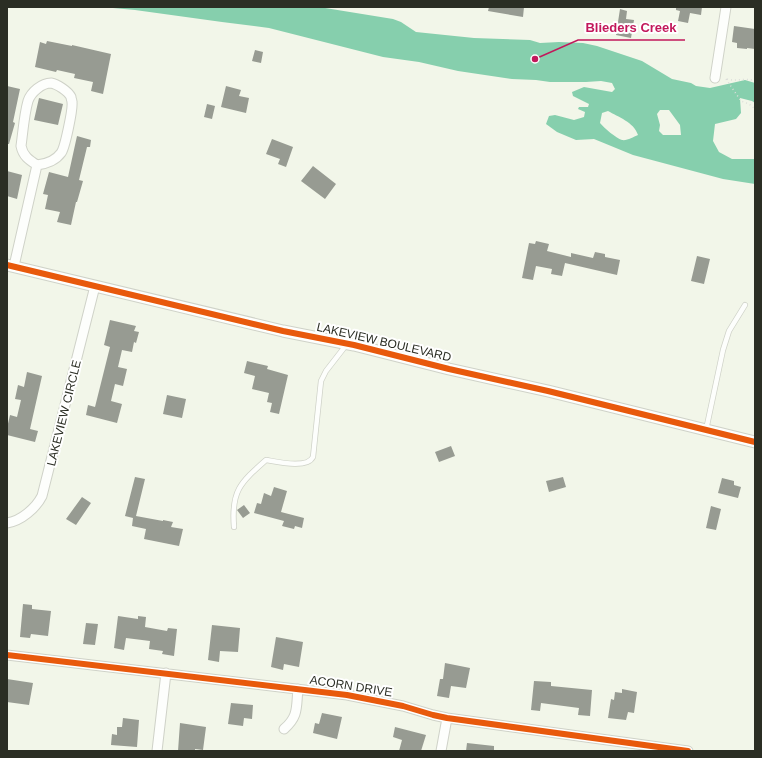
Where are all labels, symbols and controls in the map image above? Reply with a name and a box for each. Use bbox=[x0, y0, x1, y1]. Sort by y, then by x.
callout: Blieders Creek bbox=[578, 15, 685, 40]
text: Blieders Creek bbox=[585, 20, 677, 35]
street label: LAKEVIEW BOULEVARD bbox=[315, 320, 453, 364]
street label: LAKEVIEW CIRCLE bbox=[44, 359, 84, 467]
street label: ACORN DRIVE bbox=[309, 673, 393, 699]

